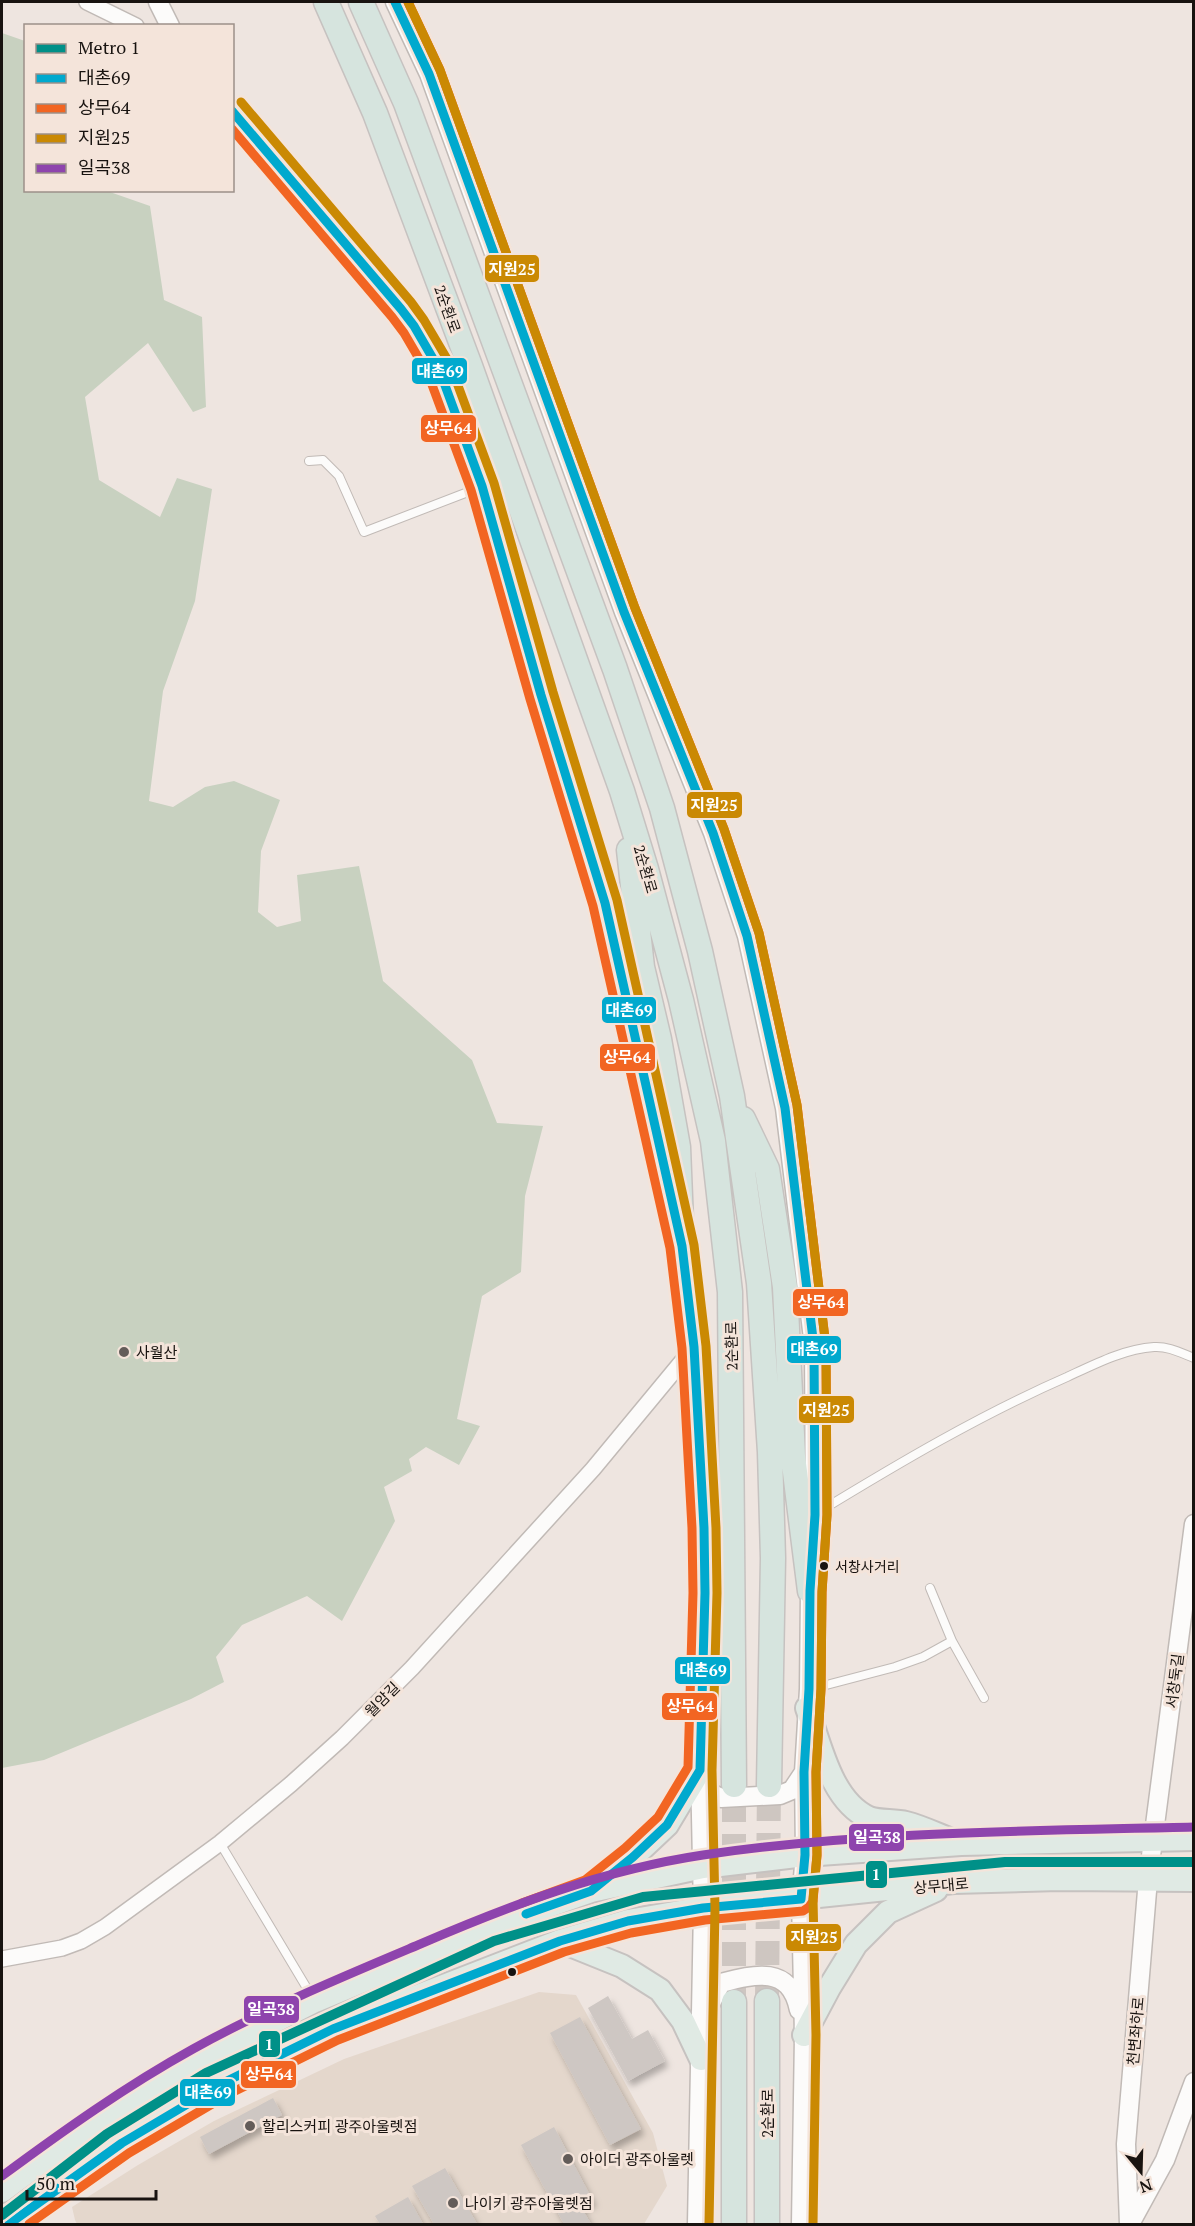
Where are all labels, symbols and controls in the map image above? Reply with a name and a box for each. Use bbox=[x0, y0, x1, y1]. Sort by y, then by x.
legend bbox=[24, 24, 234, 192]
text: Metro 1 bbox=[78, 35, 140, 59]
text: 대촌69 bbox=[78, 65, 130, 89]
text: 상무64 bbox=[78, 95, 131, 119]
text: 지원25 bbox=[78, 125, 130, 149]
text: 일곡38 bbox=[78, 155, 130, 179]
line badge: 지원25 bbox=[484, 254, 540, 283]
text: 지원25 bbox=[488, 258, 536, 280]
street label: 2순환로 bbox=[430, 282, 466, 336]
line badge: 대촌69 bbox=[411, 357, 468, 385]
text: 대촌69 bbox=[416, 360, 464, 382]
line badge: 상무64 bbox=[420, 414, 477, 443]
text: 상무64 bbox=[424, 417, 472, 439]
line badge: 지원25 bbox=[686, 791, 743, 819]
text: 지원25 bbox=[690, 794, 738, 816]
street label: 2순환로 bbox=[630, 842, 662, 896]
line badge: 대촌69 bbox=[601, 996, 657, 1024]
text: 대촌69 bbox=[605, 999, 653, 1021]
line badge: 상무64 bbox=[599, 1043, 656, 1072]
text: 상무64 bbox=[603, 1046, 651, 1068]
line badge: 상무64 bbox=[792, 1288, 849, 1317]
text: 상무64 bbox=[797, 1291, 845, 1313]
street label: 2순환로 bbox=[721, 1321, 741, 1371]
line badge: 대촌69 bbox=[786, 1335, 842, 1364]
text: 대촌69 bbox=[790, 1338, 838, 1360]
place label: 사월산 bbox=[136, 1342, 178, 1362]
marker: 사월산 bbox=[117, 1345, 131, 1359]
line badge: 지원25 bbox=[798, 1395, 855, 1424]
text: 지원25 bbox=[802, 1399, 850, 1421]
place label: 서창사거리 bbox=[835, 1557, 899, 1576]
marker: 서창사거리 bbox=[818, 1560, 830, 1572]
street label: 서창둑길 bbox=[1161, 1652, 1187, 1710]
line badge: 대촌69 bbox=[674, 1656, 731, 1685]
text: 대촌69 bbox=[679, 1659, 727, 1681]
street label: 월암길 bbox=[360, 1677, 404, 1721]
line badge: 상무64 bbox=[661, 1692, 718, 1721]
text: 상무64 bbox=[666, 1695, 714, 1717]
line badge: 일곡38 bbox=[848, 1823, 905, 1852]
text: 일곡38 bbox=[853, 1826, 901, 1848]
line badge: 1 bbox=[865, 1860, 888, 1889]
text: 1 bbox=[871, 1863, 881, 1885]
street label: 상무대로 bbox=[913, 1873, 969, 1897]
line badge: 지원25 bbox=[785, 1923, 842, 1952]
text: 지원25 bbox=[790, 1926, 838, 1948]
unlabelled marker bbox=[506, 1966, 518, 1978]
line badge: 일곡38 bbox=[243, 1995, 300, 2024]
street label: 천변좌하로 bbox=[1122, 1996, 1148, 2066]
text: 일곡38 bbox=[247, 1998, 295, 2020]
line badge: 1 bbox=[258, 2030, 281, 2058]
text: 1 bbox=[264, 2033, 274, 2055]
line badge: 상무64 bbox=[240, 2060, 297, 2089]
text: 상무64 bbox=[245, 2063, 293, 2085]
line badge: 대촌69 bbox=[179, 2078, 236, 2107]
text: 대촌69 bbox=[184, 2081, 232, 2103]
street label: 2순환로 bbox=[757, 2088, 777, 2138]
place label: 할리스커피 광주아울렛점 bbox=[262, 2116, 417, 2136]
marker: 할리스커피 광주아울렛점 bbox=[243, 2119, 257, 2133]
north arrow bbox=[1111, 2142, 1171, 2202]
place label: 아이더 광주아울렛 bbox=[580, 2149, 694, 2169]
marker: 아이더 광주아울렛 bbox=[561, 2152, 575, 2166]
scale bar bbox=[27, 2163, 156, 2201]
text: 50 m bbox=[36, 2171, 76, 2195]
text: N bbox=[1137, 2174, 1155, 2199]
place label: 나이키 광주아울렛점 bbox=[465, 2193, 593, 2213]
marker: 나이키 광주아울렛점 bbox=[446, 2196, 460, 2210]

